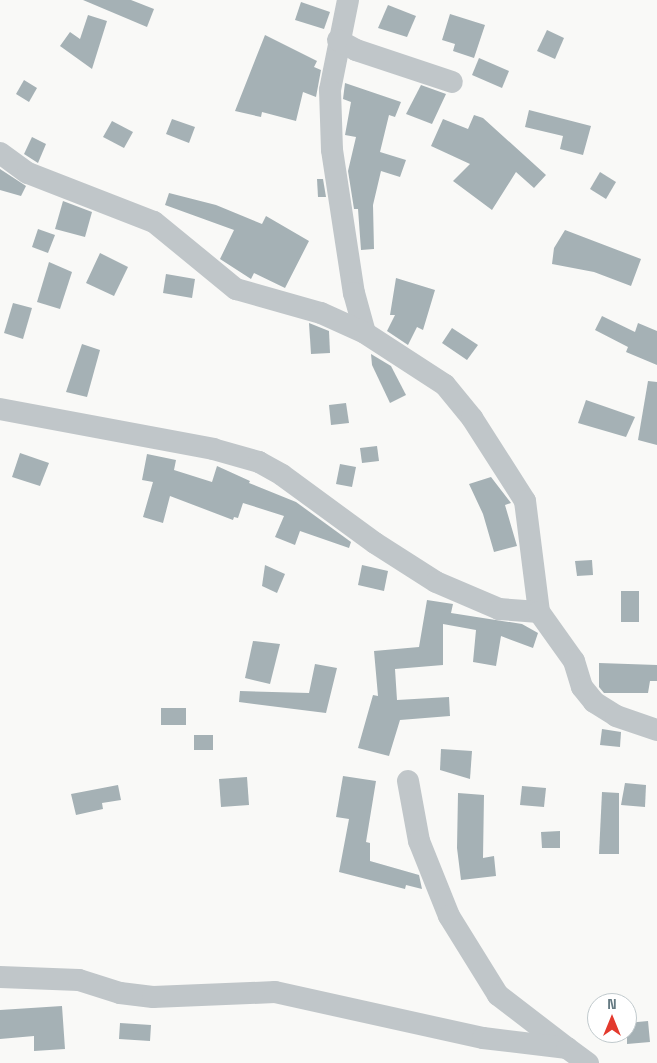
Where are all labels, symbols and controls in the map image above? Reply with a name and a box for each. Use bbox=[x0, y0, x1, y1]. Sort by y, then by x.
north arrow bbox=[587, 993, 637, 1043]
text: N bbox=[607, 995, 617, 1013]

